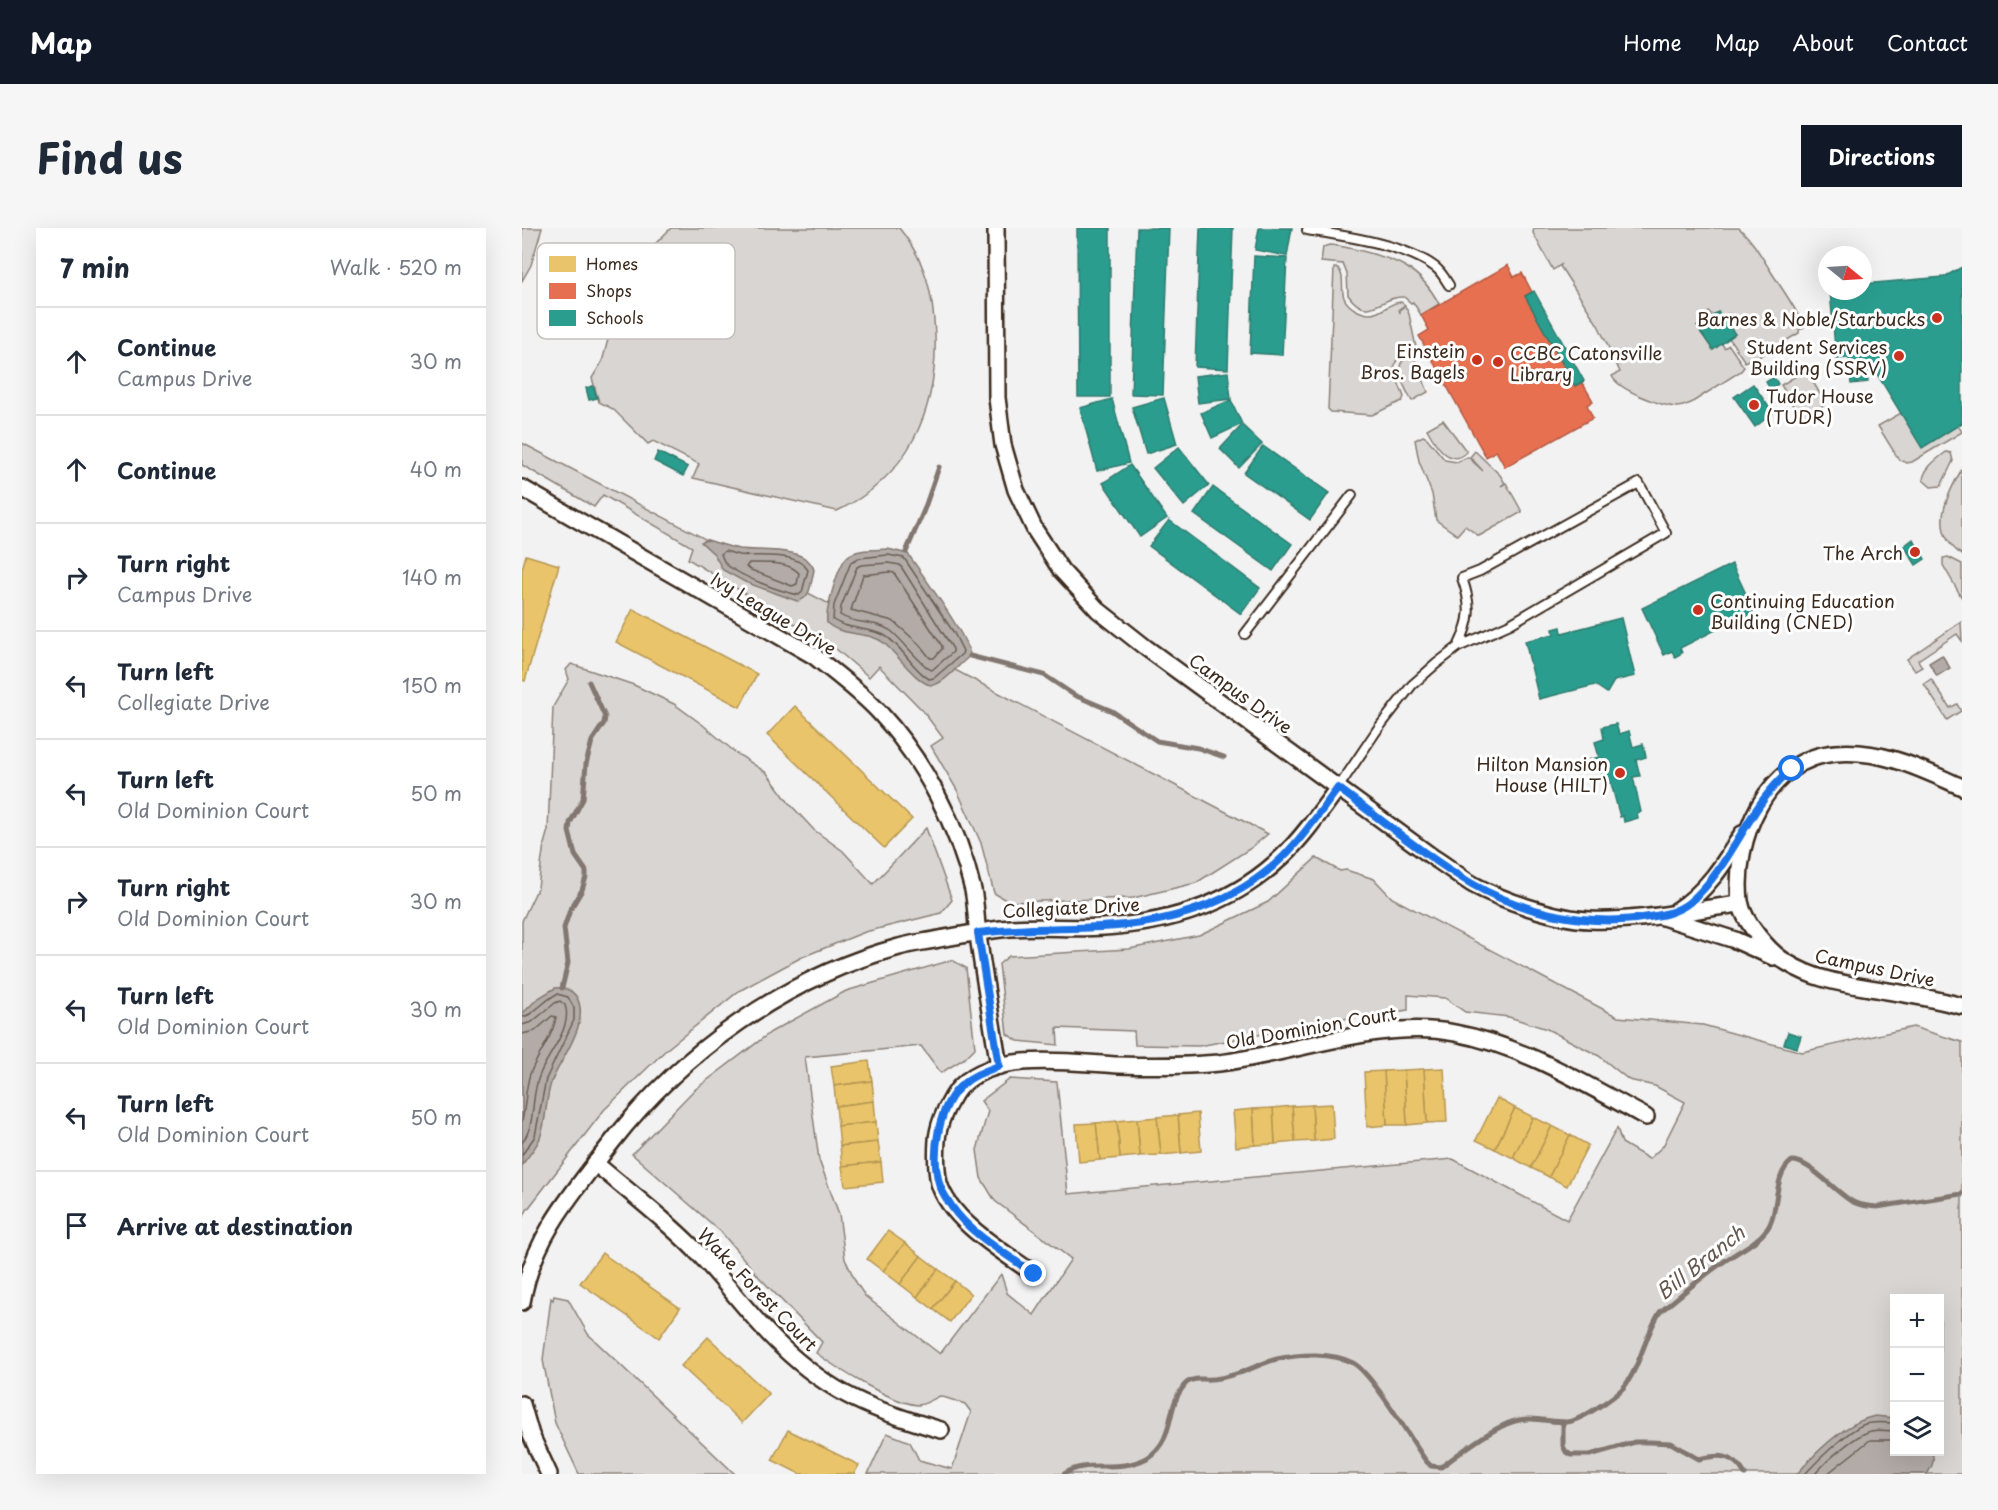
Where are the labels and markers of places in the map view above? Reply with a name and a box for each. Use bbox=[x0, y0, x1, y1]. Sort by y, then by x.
place label: Barnes & Noble/Starbucks bbox=[1697, 305, 1925, 332]
marker: Barnes & Noble/Starbucks bbox=[1930, 311, 1944, 325]
place label: Student Services Building (SSRV) bbox=[1746, 333, 1887, 381]
place label: Einstein Bros. Bagels bbox=[1360, 337, 1465, 385]
place label: CCBC Catonsville Library bbox=[1510, 339, 1663, 387]
marker: Student Services Building (SSRV) bbox=[1892, 349, 1906, 363]
marker: Einstein Bros. Bagels bbox=[1470, 353, 1484, 367]
marker: CCBC Catonsville Library bbox=[1491, 355, 1505, 369]
place label: Tudor House (TUDR) bbox=[1766, 382, 1874, 430]
marker: Tudor House (TUDR) bbox=[1747, 398, 1761, 412]
place label: The Arch bbox=[1823, 539, 1903, 566]
marker: The Arch bbox=[1908, 545, 1922, 559]
place label: Continuing Education Building (CNED) bbox=[1710, 587, 1895, 635]
marker: Continuing Education Building (CNED) bbox=[1691, 603, 1705, 617]
place label: Hilton Mansion House (HILT) bbox=[1476, 750, 1608, 798]
marker: Hilton Mansion House (HILT) bbox=[1613, 766, 1627, 780]

